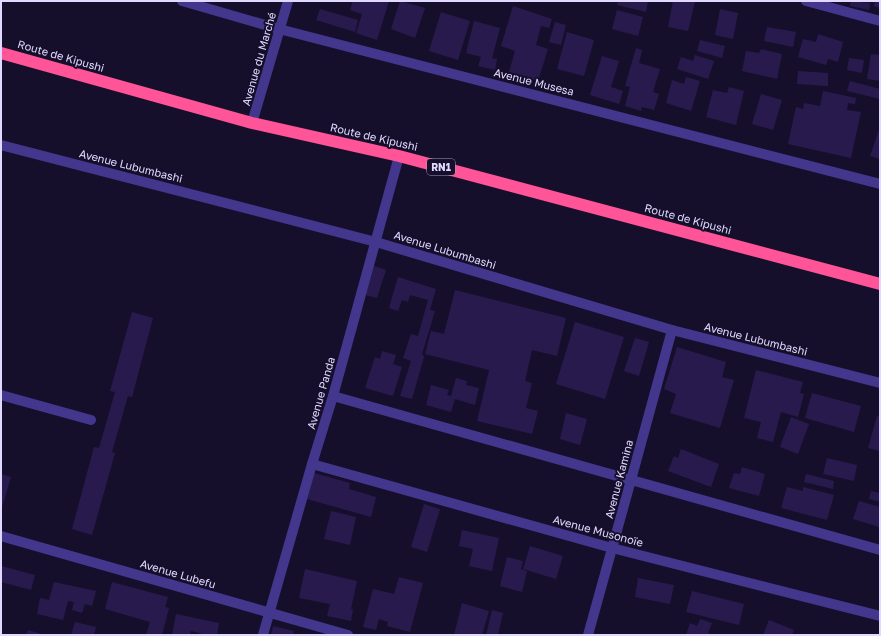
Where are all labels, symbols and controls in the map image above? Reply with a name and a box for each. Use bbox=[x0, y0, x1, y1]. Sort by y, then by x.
street label: Avenue du Marché bbox=[239, 11, 278, 107]
street label: Route de Kipushi bbox=[16, 37, 106, 74]
street label: Avenue Musesa bbox=[493, 65, 575, 98]
street label: Route de Kipushi bbox=[329, 120, 419, 153]
street label: Avenue Lubumbashi bbox=[78, 146, 184, 185]
road number: RN1 bbox=[427, 159, 455, 175]
street label: Route de Kipushi bbox=[643, 201, 733, 236]
street label: Avenue Lubumbashi bbox=[393, 228, 498, 271]
street label: Avenue Lubumbashi bbox=[703, 319, 809, 358]
street label: Avenue Panda bbox=[304, 355, 337, 431]
street label: Avenue Kamina bbox=[602, 438, 635, 520]
street label: Avenue Musonoïe bbox=[552, 512, 645, 549]
street label: Avenue Lubefu bbox=[139, 557, 217, 591]

